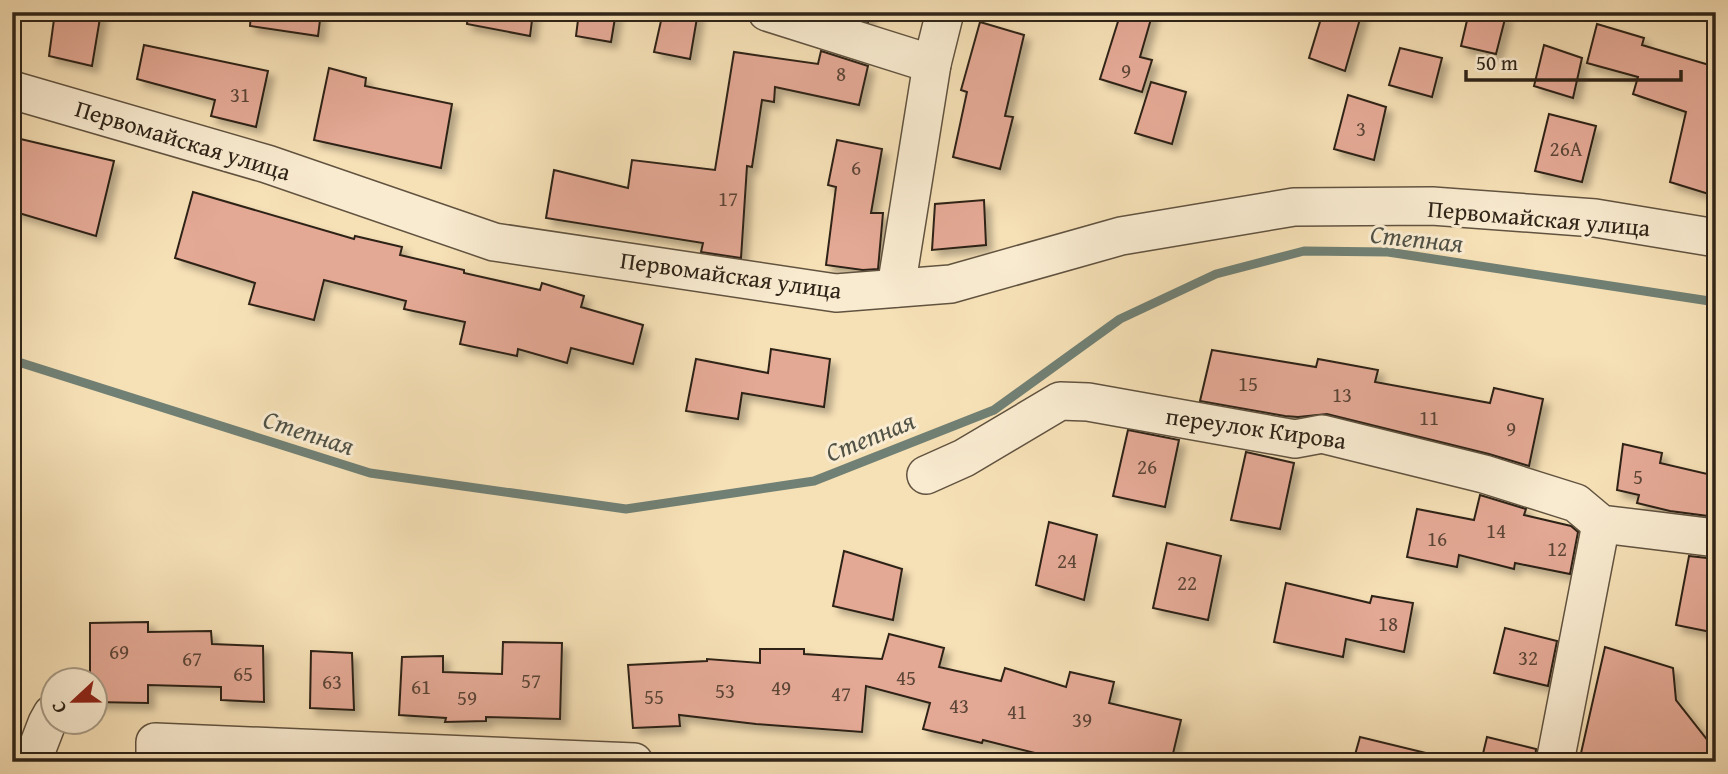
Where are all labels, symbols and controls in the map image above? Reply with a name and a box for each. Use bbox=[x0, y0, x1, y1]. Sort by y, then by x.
scale bar bbox=[1466, 38, 1681, 82]
text: 50 m bbox=[1476, 47, 1518, 78]
house number: 9 bbox=[1121, 55, 1131, 86]
house number: 8 bbox=[836, 58, 846, 89]
house number: 31 bbox=[230, 79, 250, 110]
street label: Первомайская улица bbox=[71, 91, 295, 190]
house number: 3 bbox=[1356, 113, 1366, 144]
house number: 26А bbox=[1550, 133, 1583, 164]
house number: 6 bbox=[851, 152, 861, 183]
house number: 17 bbox=[718, 183, 738, 214]
street label: Первомайская улица bbox=[1426, 191, 1652, 245]
water label: Степная bbox=[1368, 214, 1466, 262]
street label: Первомайская улица bbox=[618, 242, 845, 308]
house number: 15 bbox=[1238, 368, 1258, 399]
house number: 13 bbox=[1332, 379, 1352, 410]
street label: переулок Кирова bbox=[1164, 398, 1349, 458]
water label: Степная bbox=[258, 399, 360, 465]
water label: Степная bbox=[819, 400, 921, 472]
house number: 11 bbox=[1419, 402, 1439, 433]
house number: 9 bbox=[1506, 413, 1516, 444]
house number: 26 bbox=[1137, 451, 1157, 482]
house number: 5 bbox=[1633, 461, 1643, 492]
house number: 14 bbox=[1486, 515, 1506, 546]
house number: 16 bbox=[1427, 523, 1447, 554]
house number: 12 bbox=[1547, 533, 1567, 564]
house number: 24 bbox=[1057, 545, 1077, 576]
house number: 22 bbox=[1177, 567, 1197, 598]
house number: 18 bbox=[1378, 608, 1398, 639]
house number: 69 bbox=[109, 636, 129, 667]
house number: 32 bbox=[1518, 642, 1538, 673]
house number: 67 bbox=[182, 643, 202, 674]
house number: 65 bbox=[233, 658, 253, 689]
house number: 45 bbox=[896, 662, 916, 693]
house number: 57 bbox=[521, 665, 541, 696]
north arrow bbox=[38, 666, 108, 736]
house number: 63 bbox=[322, 666, 342, 697]
house number: 61 bbox=[411, 671, 431, 702]
house number: 49 bbox=[771, 672, 791, 703]
house number: 53 bbox=[715, 675, 735, 706]
house number: 47 bbox=[831, 678, 851, 709]
house number: 55 bbox=[644, 681, 664, 712]
house number: 59 bbox=[457, 682, 477, 713]
house number: 43 bbox=[949, 690, 969, 721]
house number: 41 bbox=[1007, 696, 1027, 727]
text: С bbox=[43, 697, 73, 718]
house number: 39 bbox=[1072, 704, 1092, 735]

